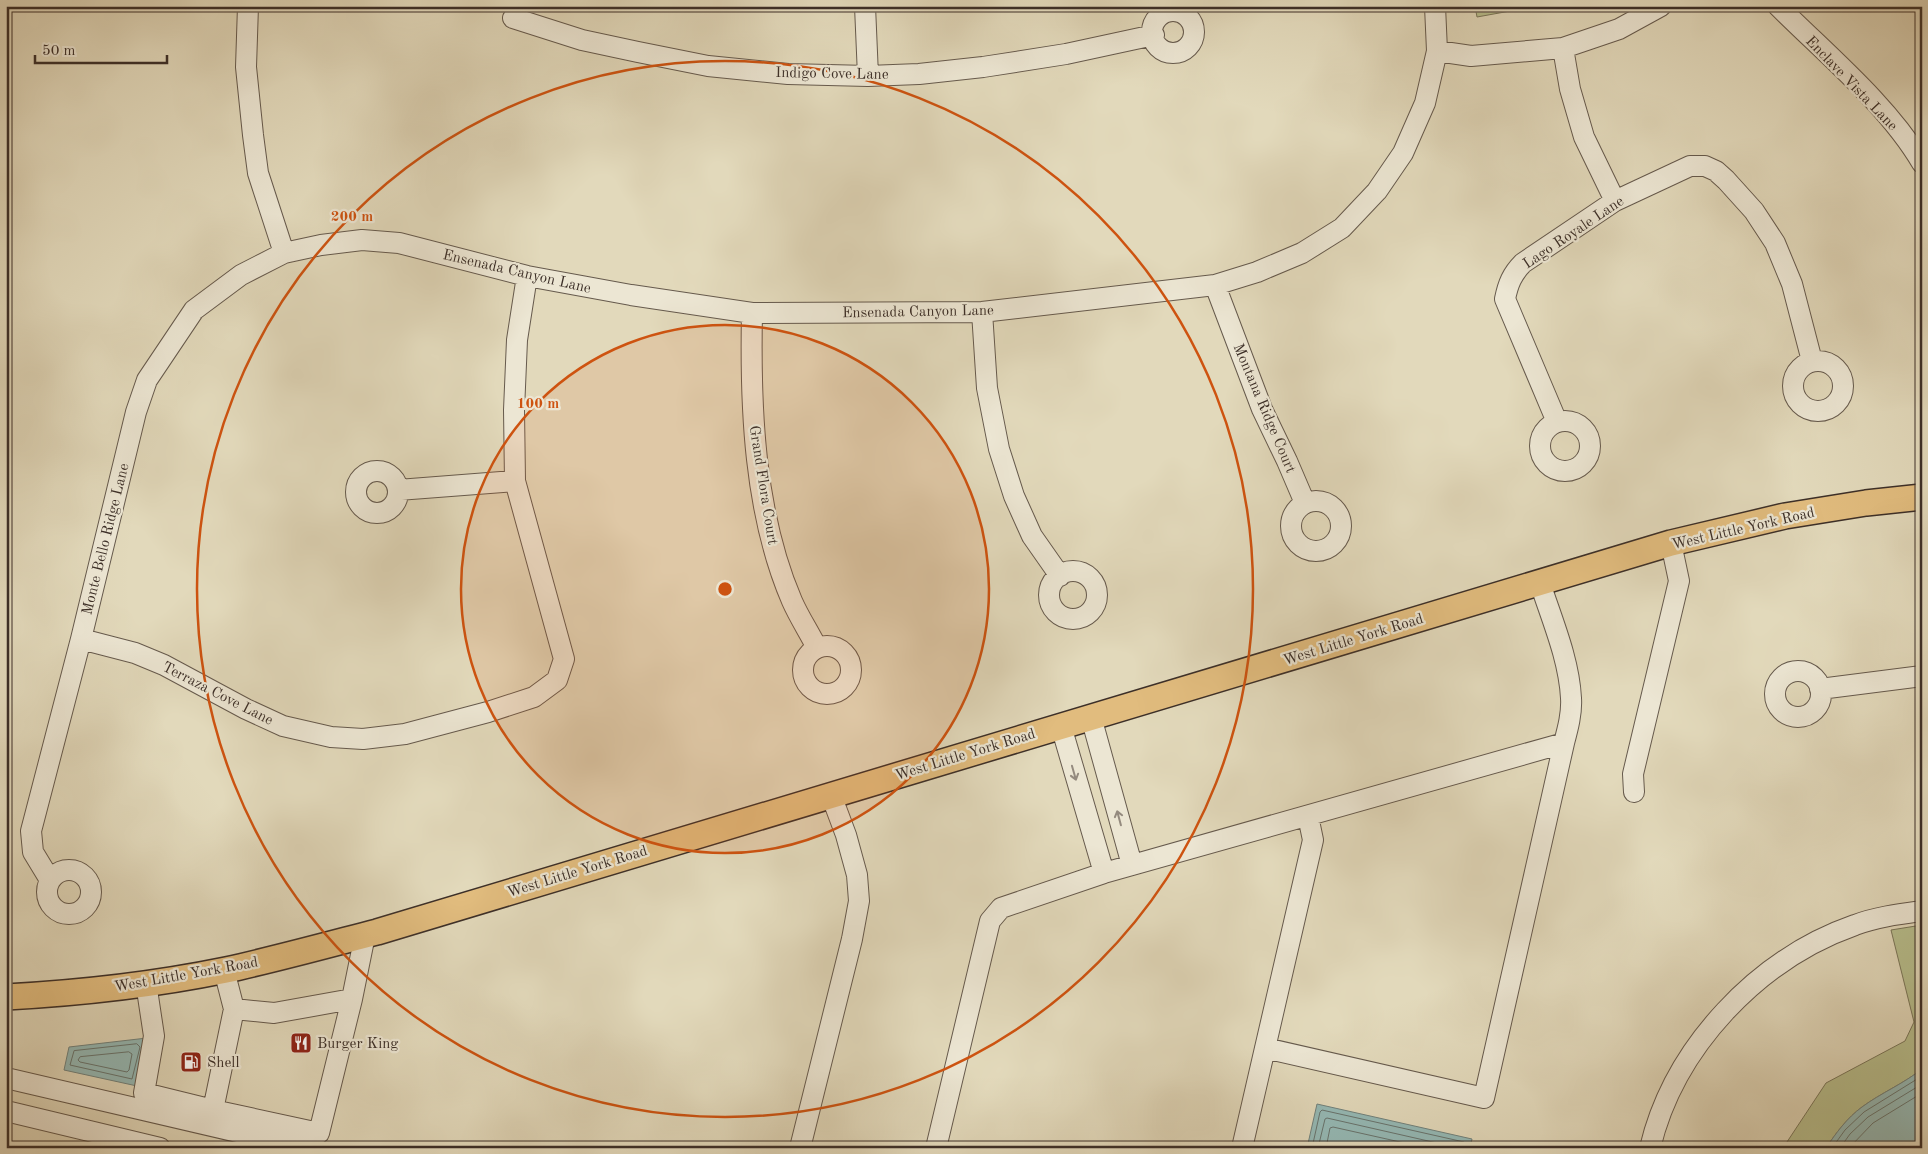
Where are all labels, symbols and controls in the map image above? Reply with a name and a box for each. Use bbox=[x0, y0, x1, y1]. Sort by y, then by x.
scale bar bbox=[35, 32, 168, 64]
street label: Enclave Vista Lane bbox=[1802, 34, 1900, 134]
text: 50 m bbox=[42, 44, 76, 59]
street label: Indigo Cove Lane bbox=[775, 66, 889, 83]
street label: Lago Royale Lane bbox=[1521, 194, 1627, 272]
text: 200 m bbox=[331, 210, 373, 225]
street label: Ensenada Canyon Lane bbox=[441, 248, 592, 297]
street label: Ensenada Canyon Lane bbox=[842, 304, 994, 321]
street label: Montana Ridge Court bbox=[1230, 342, 1298, 476]
text: 100 m bbox=[517, 397, 559, 412]
street label: Grand Flora Court bbox=[746, 424, 779, 546]
street label: Monte Bello Ridge Lane bbox=[80, 462, 133, 617]
street label: West Little York Road bbox=[1670, 506, 1816, 553]
centre of rings bbox=[716, 580, 734, 598]
street label: West Little York Road bbox=[1281, 612, 1426, 669]
street label: Terraza Cove Lane bbox=[159, 660, 275, 729]
street label: West Little York Road bbox=[893, 727, 1038, 784]
one-way arrow bbox=[1070, 764, 1080, 780]
one-way arrow bbox=[1113, 810, 1123, 826]
street label: West Little York Road bbox=[505, 844, 650, 901]
street label: West Little York Road bbox=[113, 955, 260, 996]
restaurant icon: Burger King bbox=[289, 1031, 313, 1055]
place label: Burger King bbox=[317, 1037, 398, 1052]
fuel station icon: Shell bbox=[179, 1050, 203, 1074]
place label: Shell bbox=[207, 1056, 239, 1071]

